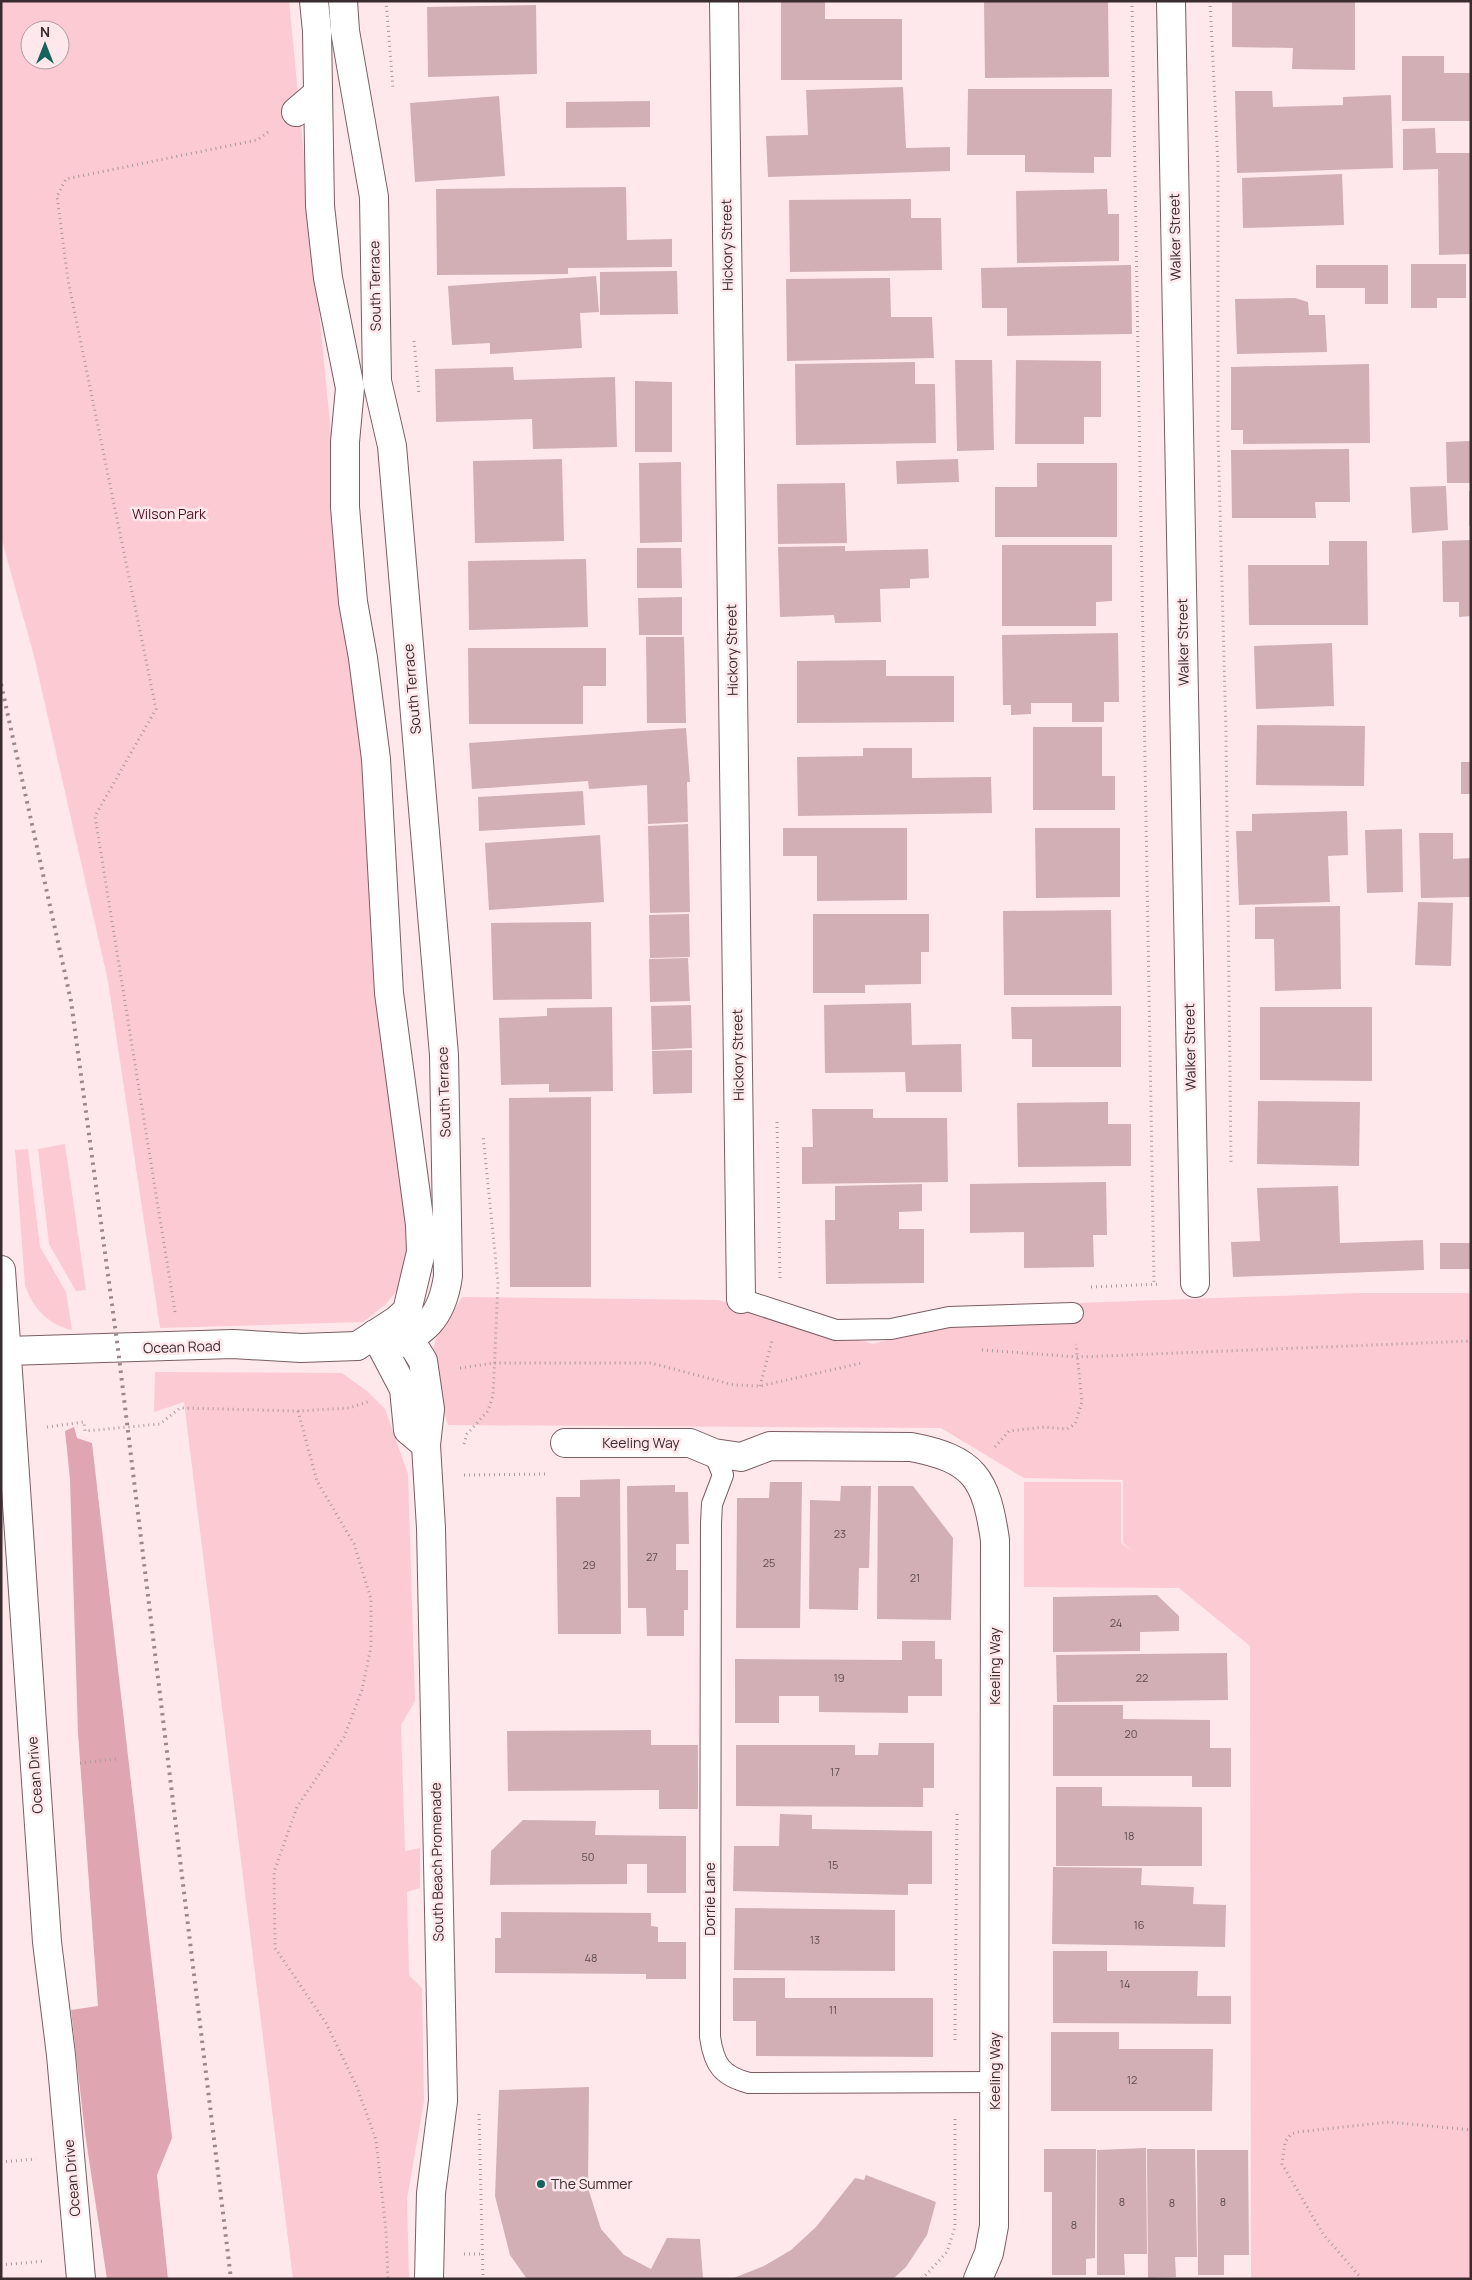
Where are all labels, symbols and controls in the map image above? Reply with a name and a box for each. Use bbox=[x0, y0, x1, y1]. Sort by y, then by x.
north arrow bbox=[20, 20, 70, 70]
text: N bbox=[40, 22, 50, 41]
street label: Walker Street bbox=[1164, 193, 1185, 281]
street label: Hickory Street bbox=[716, 198, 737, 291]
street label: South Terrace bbox=[364, 241, 385, 332]
park label: Wilson Park bbox=[132, 504, 207, 523]
street label: Walker Street bbox=[1172, 598, 1193, 686]
street label: Hickory Street bbox=[721, 603, 742, 696]
street label: South Terrace bbox=[398, 643, 425, 735]
street label: Walker Street bbox=[1179, 1003, 1200, 1091]
street label: Hickory Street bbox=[727, 1008, 748, 1101]
street label: South Terrace bbox=[432, 1046, 455, 1138]
street label: Ocean Road bbox=[143, 1336, 221, 1357]
street label: Keeling Way bbox=[602, 1433, 680, 1452]
house number: 23 bbox=[834, 1526, 846, 1541]
house number: 27 bbox=[646, 1549, 658, 1564]
house number: 25 bbox=[763, 1555, 775, 1570]
house number: 29 bbox=[582, 1557, 596, 1572]
house number: 21 bbox=[910, 1570, 920, 1585]
house number: 24 bbox=[1110, 1615, 1122, 1630]
street label: Keeling Way bbox=[985, 1627, 1004, 1705]
house number: 19 bbox=[833, 1670, 845, 1685]
house number: 22 bbox=[1136, 1670, 1148, 1685]
house number: 20 bbox=[1125, 1726, 1137, 1741]
street label: Ocean Drive bbox=[22, 1736, 47, 1814]
house number: 17 bbox=[830, 1764, 840, 1779]
street label: South Beach Promenade bbox=[426, 1782, 447, 1942]
house number: 18 bbox=[1124, 1828, 1134, 1843]
house number: 50 bbox=[581, 1849, 595, 1864]
house number: 15 bbox=[828, 1857, 838, 1872]
street label: Dorrie Lane bbox=[700, 1862, 719, 1936]
house number: 16 bbox=[1133, 1917, 1145, 1932]
house number: 13 bbox=[810, 1932, 820, 1947]
house number: 48 bbox=[585, 1950, 597, 1965]
house number: 14 bbox=[1120, 1976, 1130, 1991]
house number: 11 bbox=[829, 2002, 837, 2017]
street label: Keeling Way bbox=[985, 2032, 1004, 2110]
house number: 12 bbox=[1127, 2072, 1137, 2087]
street label: Ocean Drive bbox=[59, 2139, 84, 2217]
place label: The Summer bbox=[551, 2174, 633, 2193]
marker: The Summer bbox=[535, 2178, 547, 2190]
house number: 8 bbox=[1119, 2194, 1125, 2209]
house number: 8 bbox=[1220, 2194, 1226, 2209]
house number: 8 bbox=[1169, 2195, 1175, 2210]
house number: 8 bbox=[1071, 2217, 1077, 2232]

